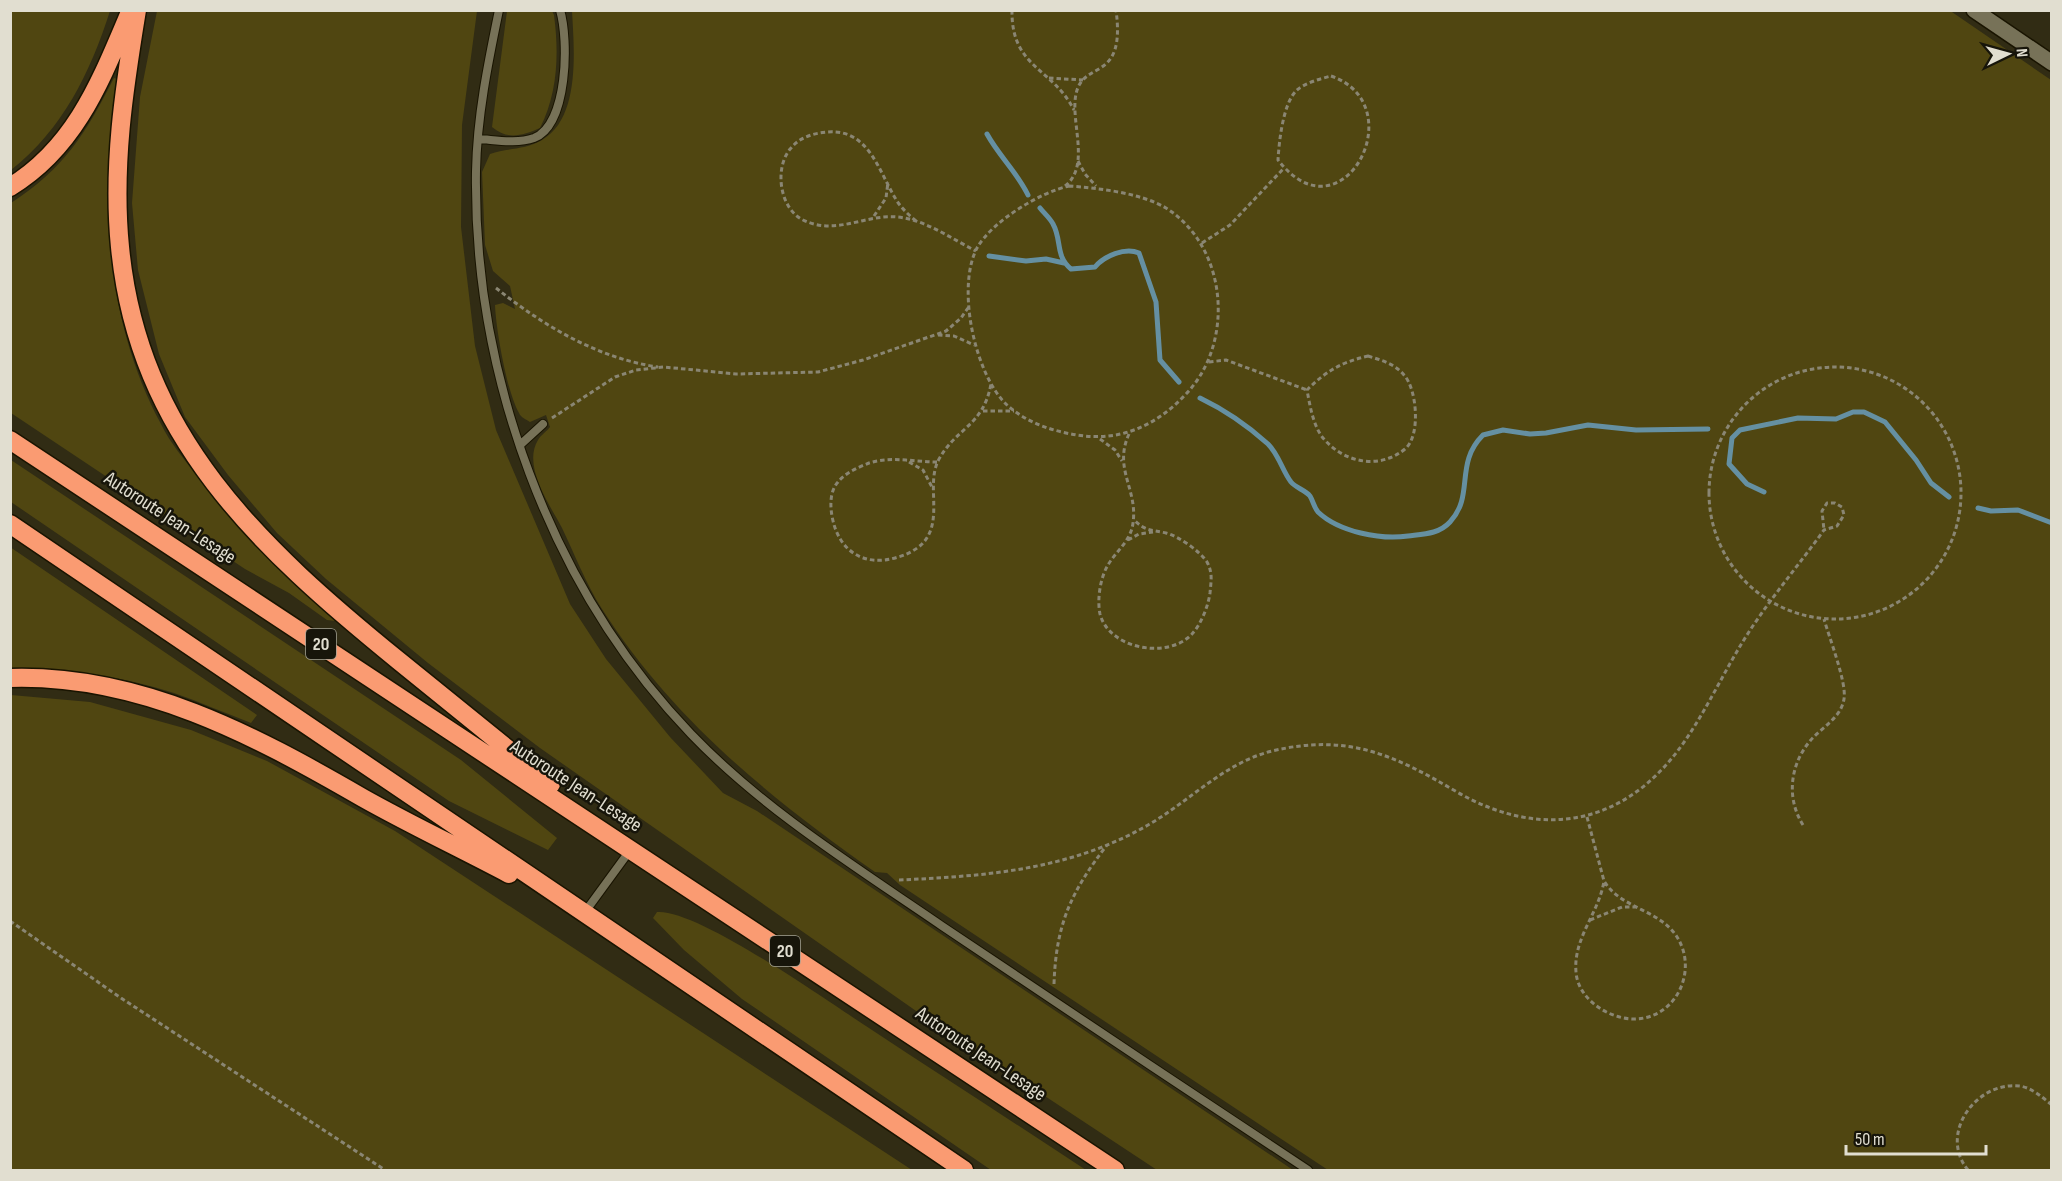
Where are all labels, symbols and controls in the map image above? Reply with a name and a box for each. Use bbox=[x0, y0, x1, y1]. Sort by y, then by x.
north arrow bbox=[1978, 24, 2038, 84]
text: N bbox=[2012, 48, 2031, 58]
street label: Autoroute Jean-Lesage bbox=[99, 466, 240, 569]
road number: 20 bbox=[306, 629, 336, 659]
street label: Autoroute Jean-Lesage bbox=[505, 734, 646, 837]
road number: 20 bbox=[770, 936, 800, 966]
street label: Autoroute Jean-Lesage bbox=[910, 1001, 1051, 1106]
scale bar bbox=[1846, 1118, 1986, 1156]
text: 50 m bbox=[1855, 1129, 1885, 1150]

